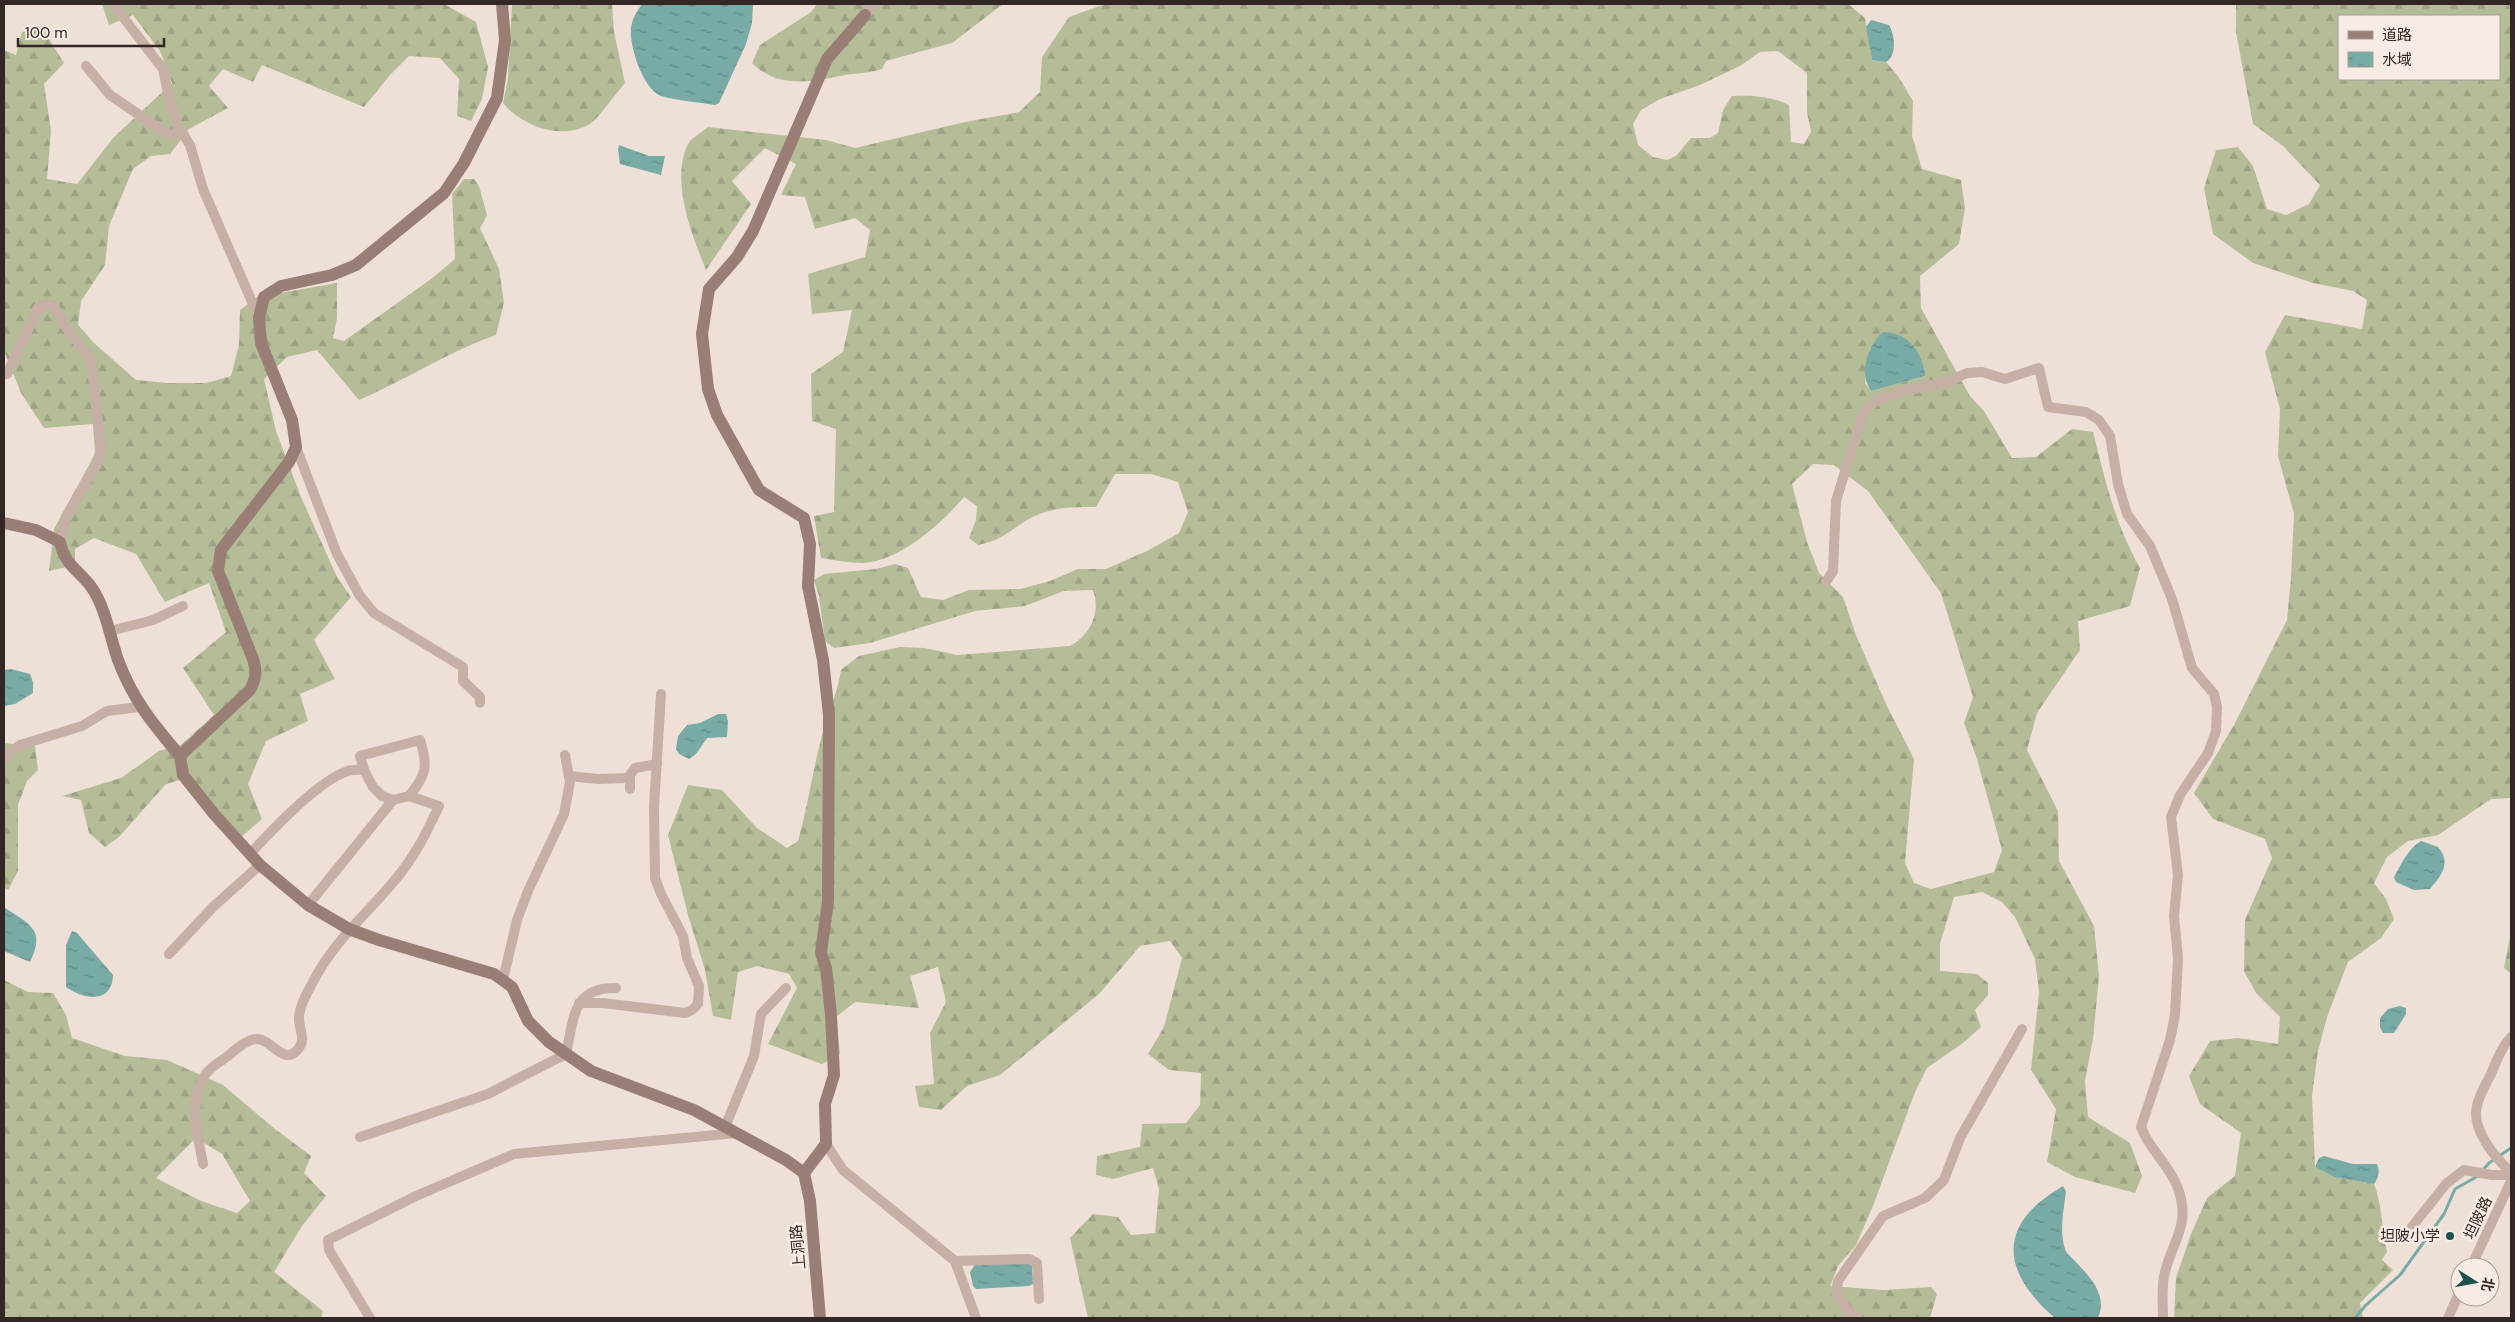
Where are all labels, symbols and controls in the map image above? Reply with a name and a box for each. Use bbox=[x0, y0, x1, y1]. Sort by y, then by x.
scale bar bbox=[18, 15, 164, 47]
legend bbox=[2338, 15, 2500, 80]
text: 100 m bbox=[25, 23, 68, 43]
text: 道路 bbox=[2382, 25, 2412, 45]
text: 水域 bbox=[2382, 50, 2412, 70]
street label: 坦陂路 bbox=[2459, 1193, 2497, 1243]
street label: 上洞路 bbox=[786, 1224, 810, 1270]
place label: 坦陂小学 bbox=[2380, 1226, 2440, 1246]
marker: 坦陂小学 bbox=[2444, 1230, 2456, 1242]
north arrow bbox=[2450, 1257, 2500, 1307]
text: 北 bbox=[2478, 1276, 2498, 1293]

